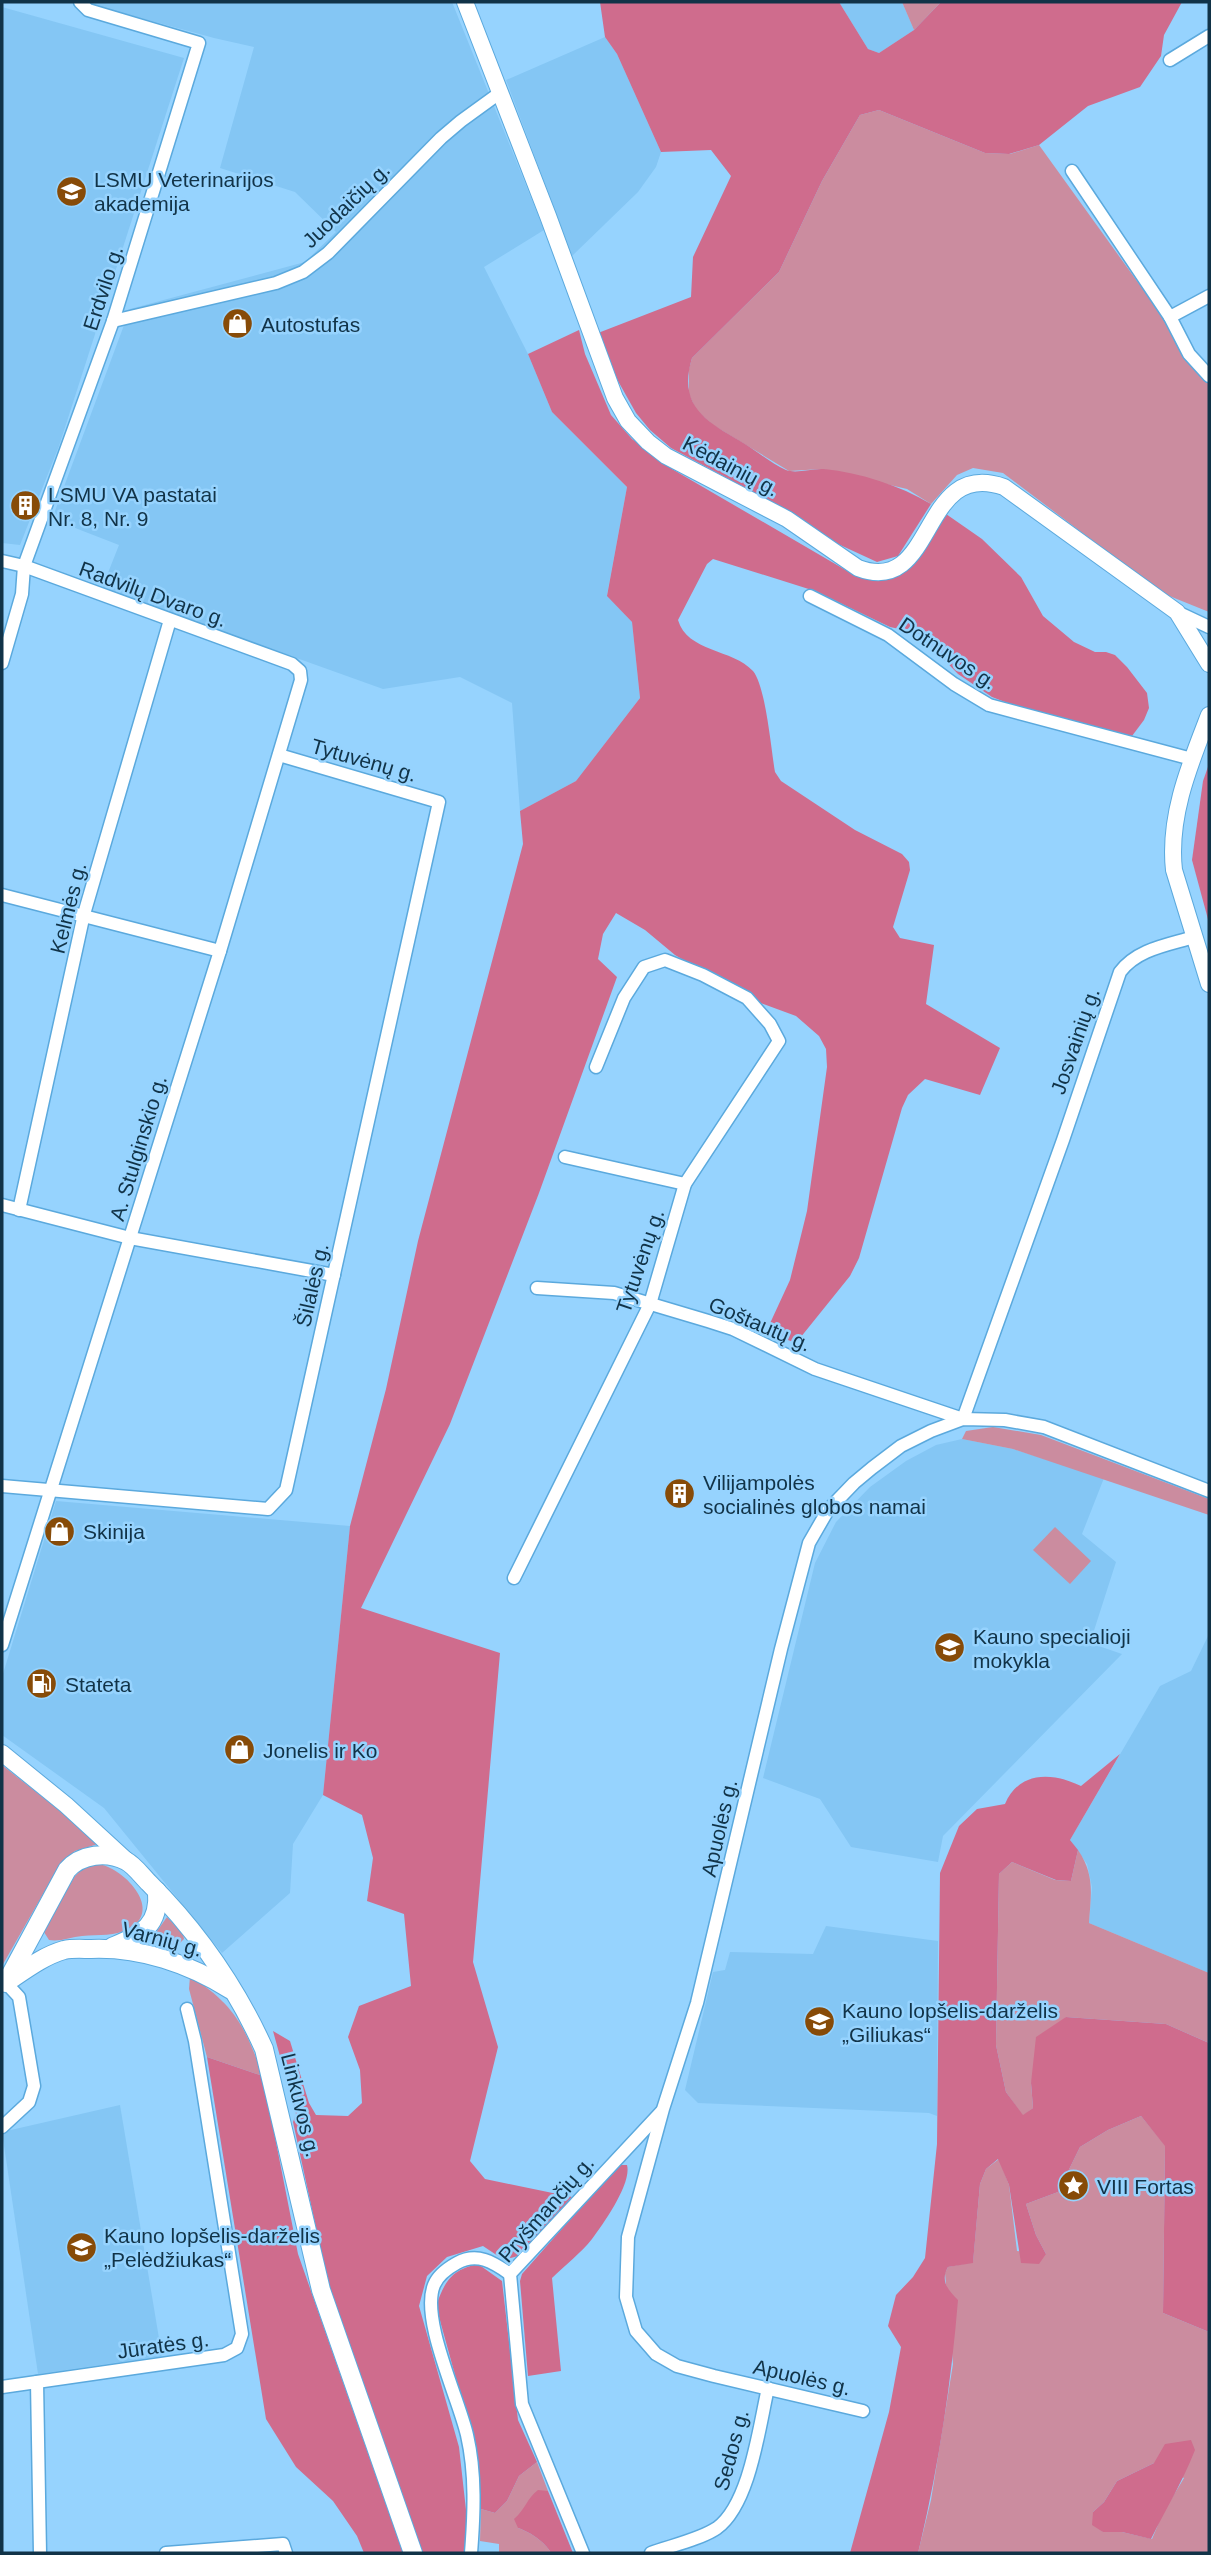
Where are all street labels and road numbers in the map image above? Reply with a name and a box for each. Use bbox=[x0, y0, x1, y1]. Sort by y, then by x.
street label: Juodaičių g. bbox=[298, 158, 394, 252]
street label: Erdvilo g. bbox=[79, 243, 127, 333]
street label: Kėdainių g. bbox=[679, 431, 783, 501]
street label: Radvilų Dvaro g. bbox=[76, 557, 230, 631]
street label: Dotnuvos g. bbox=[895, 612, 1001, 694]
street label: Tytuvėnų g. bbox=[309, 734, 419, 786]
street label: Kelmės g. bbox=[46, 860, 90, 956]
street label: Josvainių g. bbox=[1046, 985, 1104, 1097]
street label: A. Stulginskio g. bbox=[105, 1073, 171, 1223]
street label: Tytuvėnų g. bbox=[611, 1206, 669, 1316]
street label: Šilalės g. bbox=[291, 1241, 333, 1329]
street label: Goštautų g. bbox=[706, 1292, 814, 1356]
street label: Apuolės g. bbox=[697, 1777, 741, 1879]
street label: Varnių g. bbox=[119, 1917, 205, 1961]
street label: Linkuvos g. bbox=[277, 2051, 325, 2159]
street label: Pryšmančių g. bbox=[494, 2151, 598, 2267]
street label: Jūratės g. bbox=[116, 2327, 210, 2363]
street label: Apuolės g. bbox=[751, 2355, 853, 2399]
street label: Sedos g. bbox=[709, 2407, 753, 2493]

